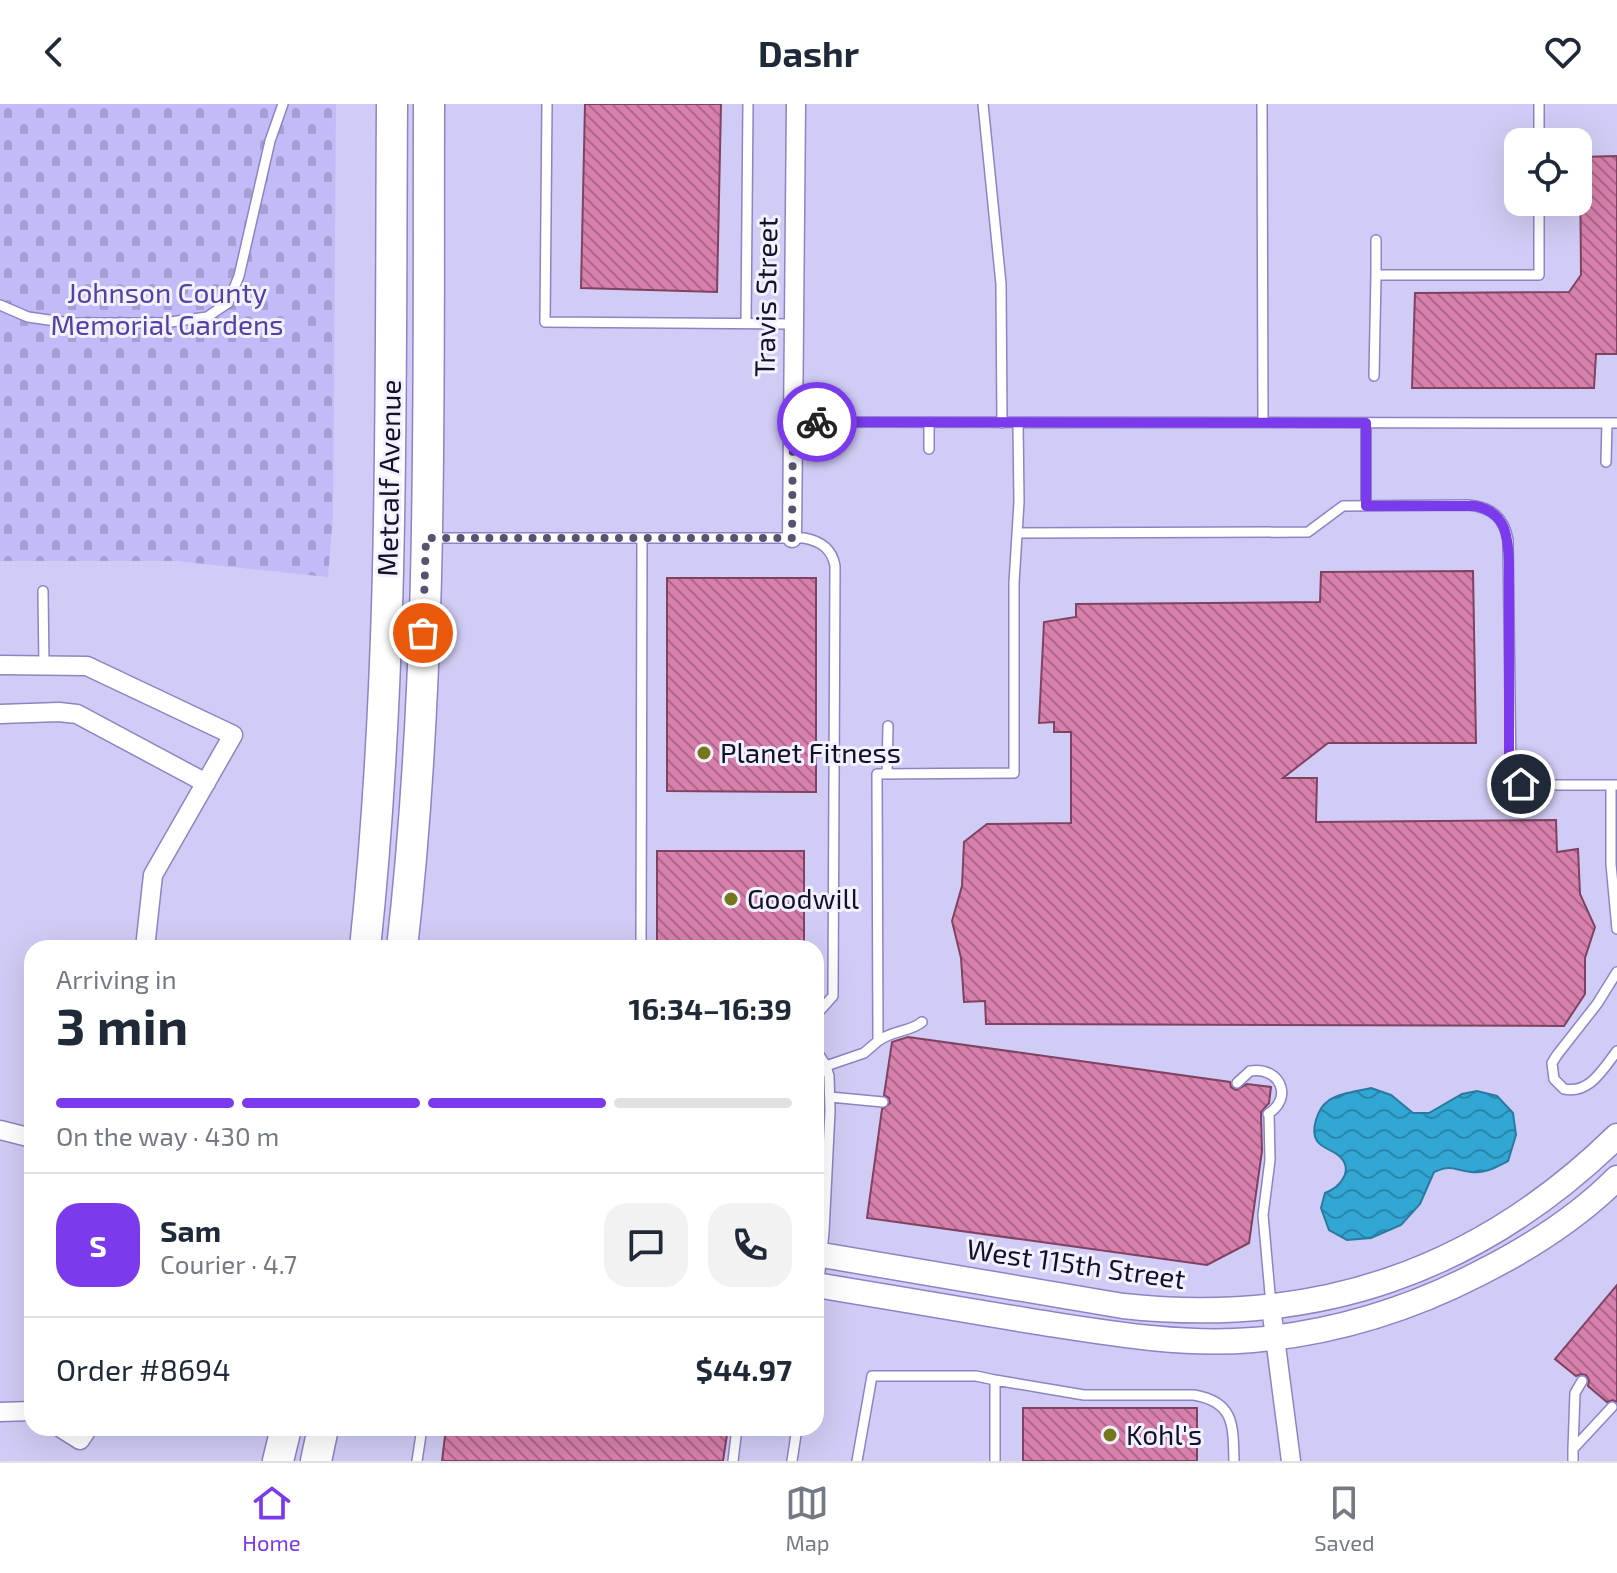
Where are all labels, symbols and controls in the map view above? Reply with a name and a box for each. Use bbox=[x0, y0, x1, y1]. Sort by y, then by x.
icon: back bbox=[32, 30, 76, 74]
icon: heart bbox=[1541, 30, 1585, 74]
text: Dashr bbox=[758, 31, 859, 74]
map controls bbox=[1504, 128, 1592, 216]
button: locate bbox=[1504, 128, 1592, 216]
street label: Travis Street bbox=[747, 217, 783, 377]
park label: Johnson County Memorial Gardens bbox=[51, 275, 283, 341]
street label: Metcalf Avenue bbox=[369, 379, 407, 577]
courier bbox=[777, 382, 857, 462]
icon: bike bbox=[795, 400, 839, 444]
pin bbox=[389, 599, 457, 667]
icon: bag bbox=[401, 611, 445, 655]
place label: Planet Fitness bbox=[720, 735, 901, 769]
marker: Planet Fitness bbox=[695, 744, 713, 762]
pin bbox=[1487, 750, 1555, 818]
icon: home bbox=[1499, 762, 1543, 806]
place label: Goodwill bbox=[747, 881, 860, 915]
marker: Goodwill bbox=[722, 890, 740, 908]
text: Arriving in bbox=[56, 963, 177, 994]
text: 16:34–16:39 bbox=[629, 990, 792, 1026]
text: 3 min bbox=[56, 993, 188, 1055]
text: On the way · 430 m bbox=[56, 1120, 279, 1151]
button: chat bbox=[604, 1203, 688, 1287]
button: phone bbox=[708, 1203, 792, 1287]
text: Sam bbox=[160, 1212, 221, 1248]
text: S bbox=[89, 1227, 107, 1263]
street label: West 115th Street bbox=[965, 1231, 1188, 1295]
text: Courier · 4.7 bbox=[160, 1248, 297, 1279]
text: Order #8694 bbox=[56, 1351, 231, 1387]
text: $44.97 bbox=[696, 1351, 792, 1387]
place label: Kohl's bbox=[1126, 1417, 1202, 1451]
marker: Kohl's bbox=[1101, 1426, 1119, 1444]
tab: Home bbox=[242, 1481, 301, 1555]
tab: Map bbox=[785, 1481, 830, 1555]
tab: Saved bbox=[1314, 1481, 1375, 1555]

